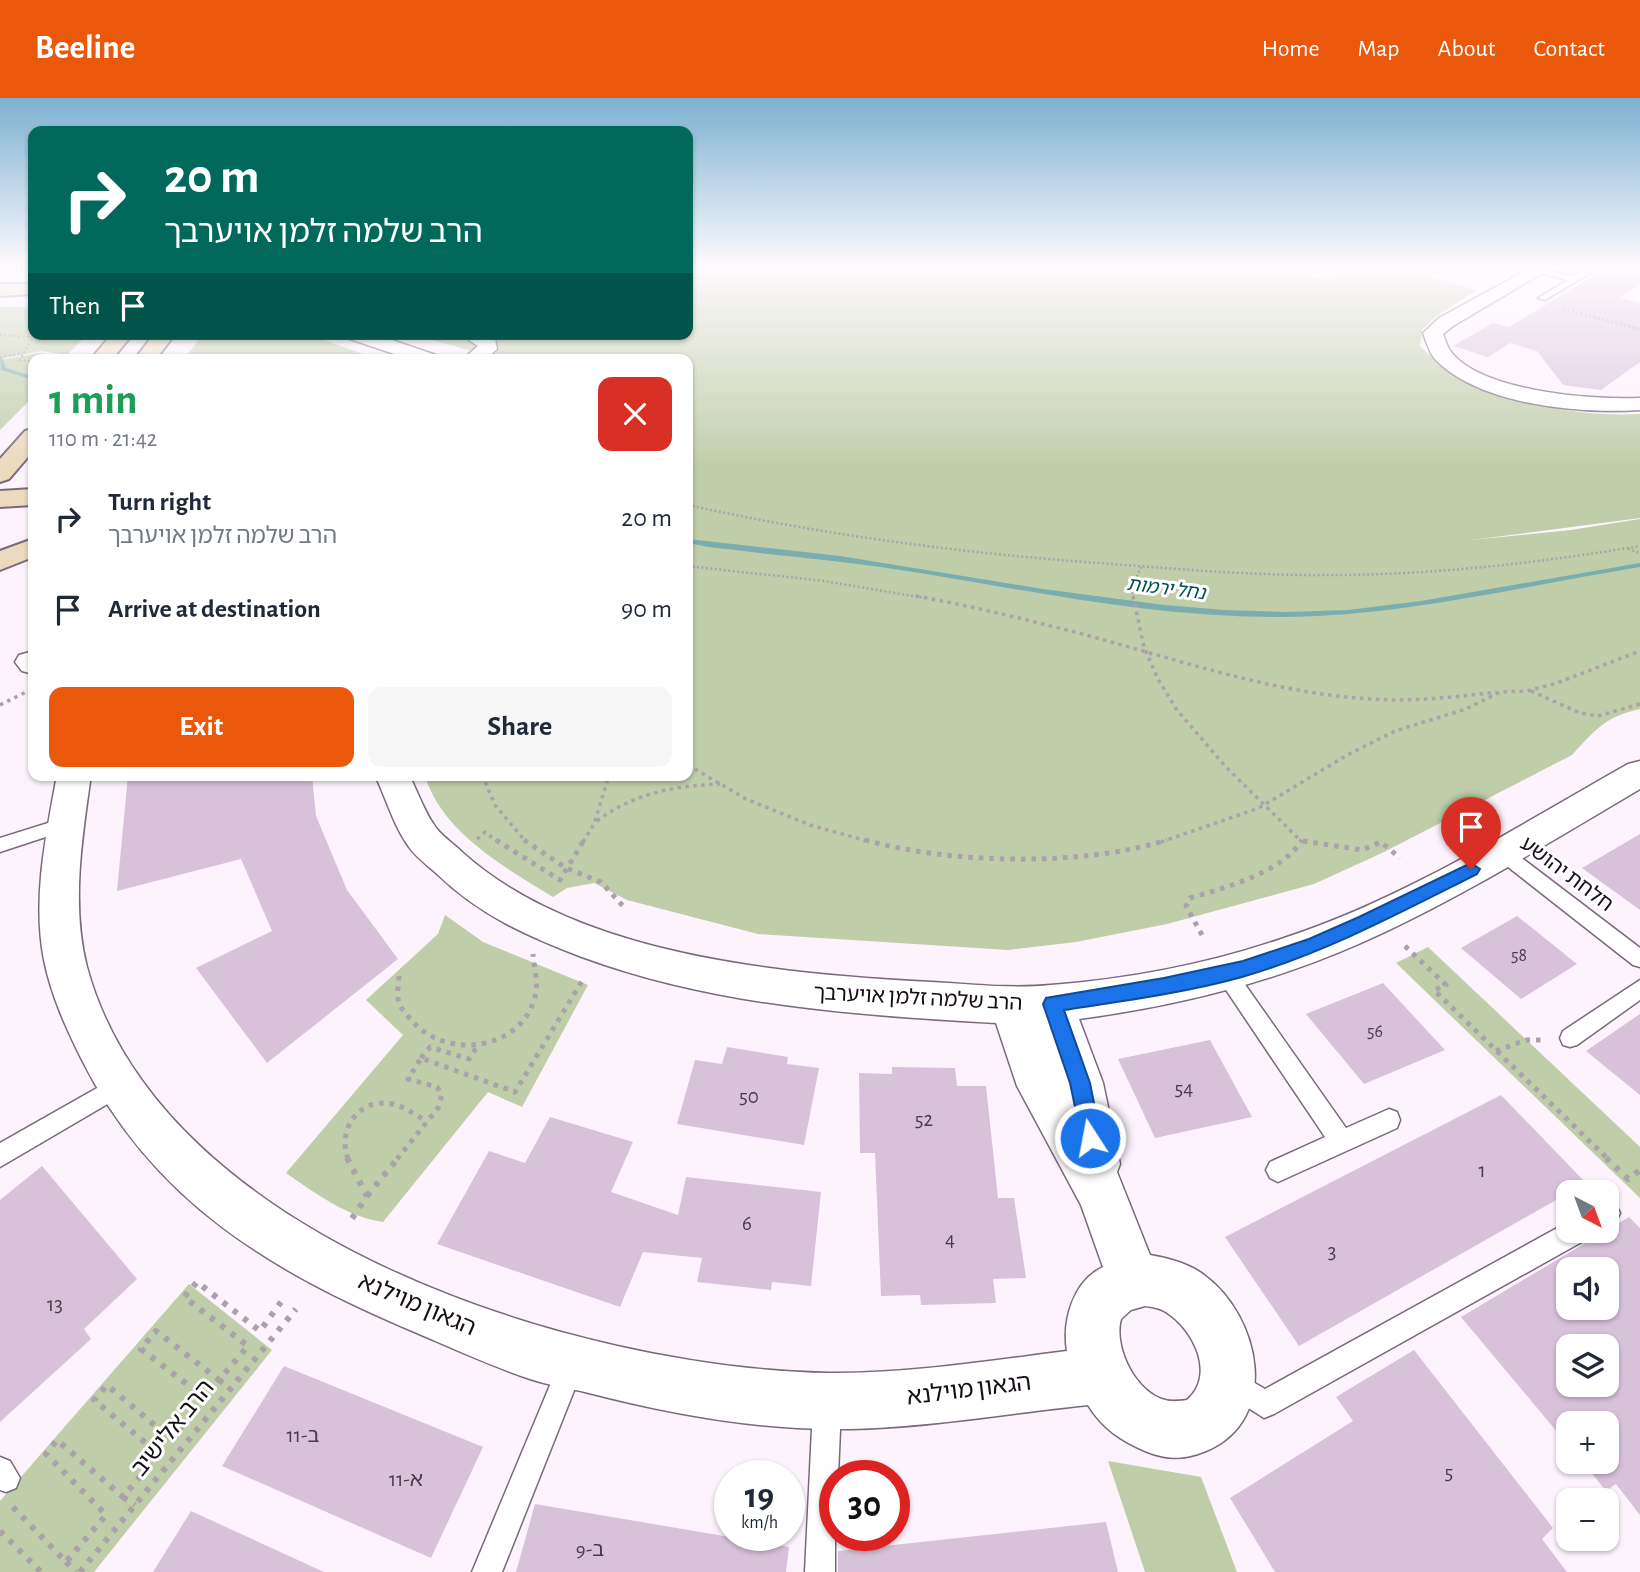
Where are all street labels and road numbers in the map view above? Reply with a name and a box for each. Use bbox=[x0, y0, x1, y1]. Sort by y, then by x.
street label: חלחת יהושע bbox=[1517, 833, 1617, 915]
street label: הרב שלמה זלמן אויערבך bbox=[813, 982, 1023, 1014]
street label: הגאון מוילנא bbox=[355, 1269, 479, 1341]
street label: הגאון מוילנא bbox=[905, 1370, 1033, 1410]
street label: הרב אלישיב bbox=[127, 1375, 219, 1481]

